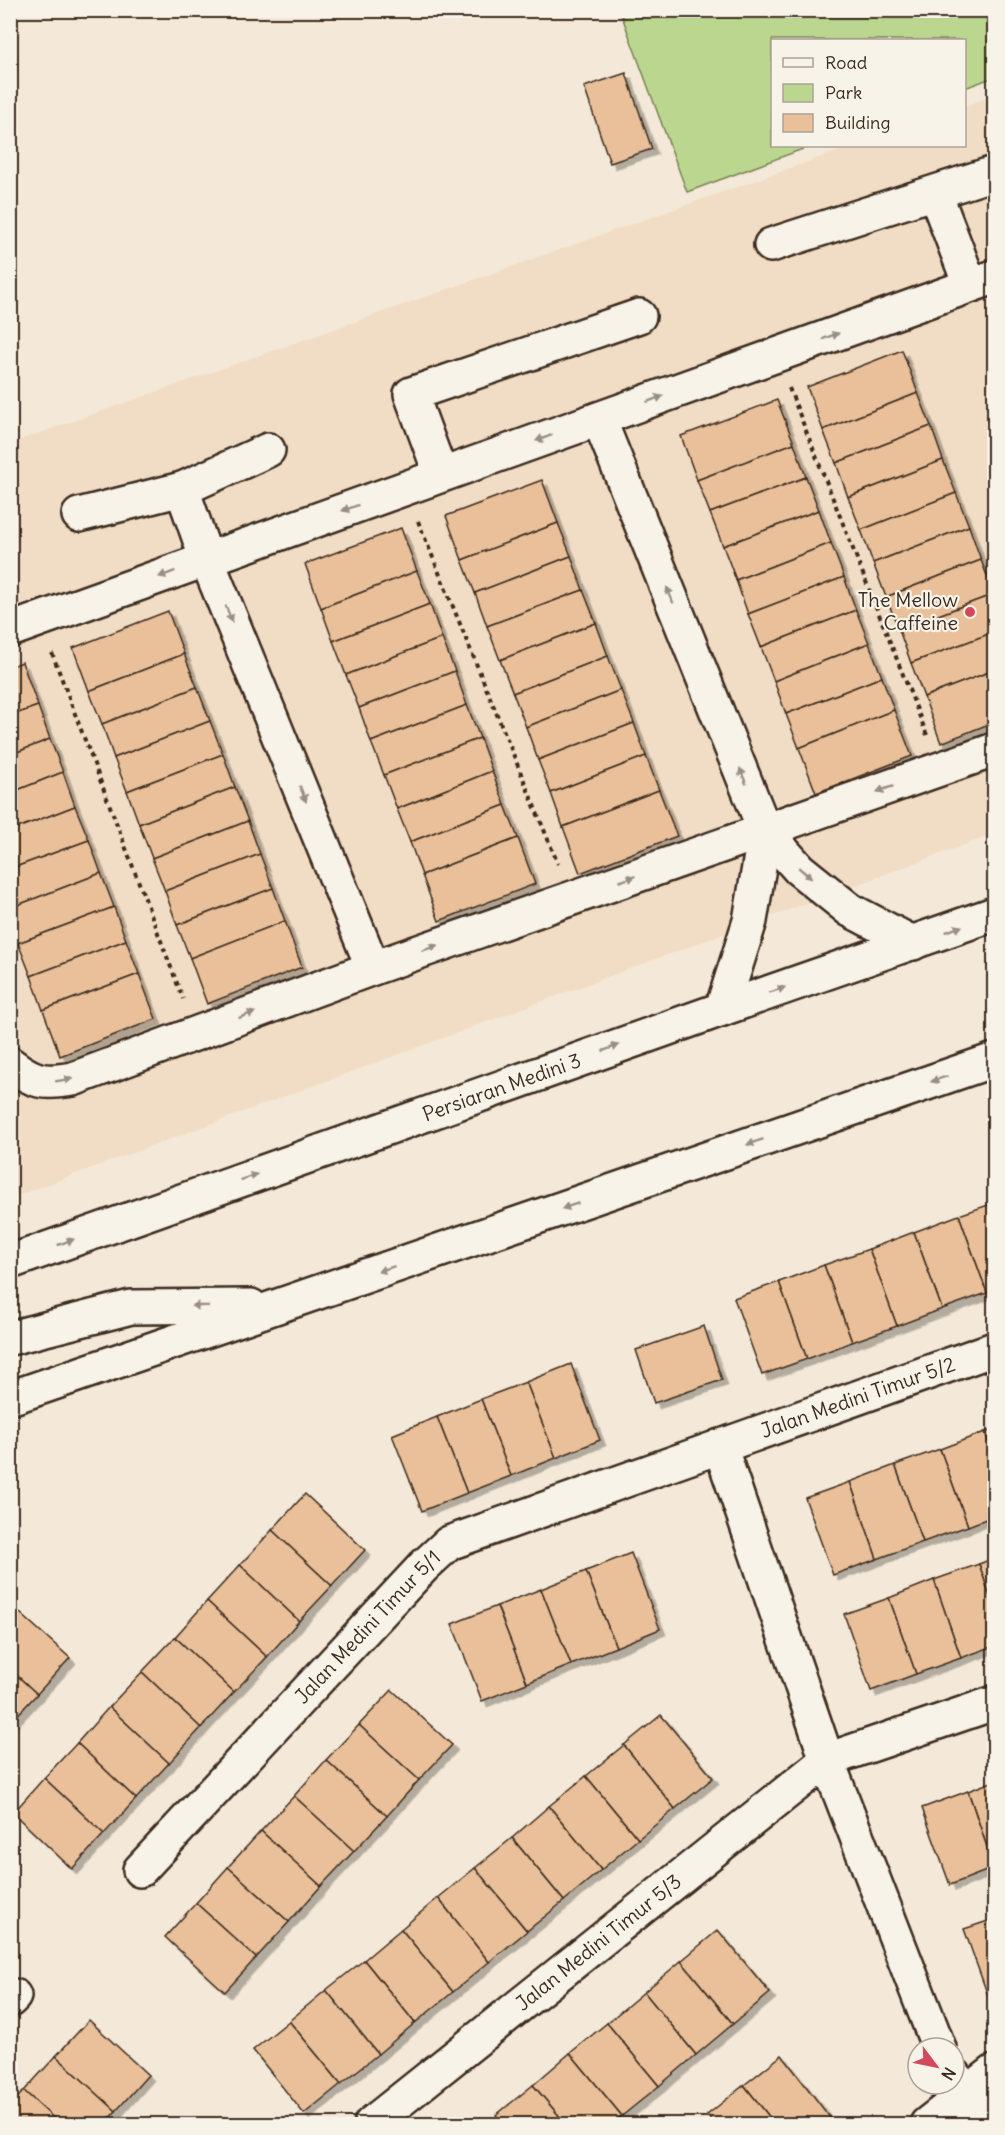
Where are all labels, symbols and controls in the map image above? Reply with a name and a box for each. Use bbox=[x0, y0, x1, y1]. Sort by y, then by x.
legend bbox=[771, 39, 966, 147]
text: Road bbox=[825, 51, 868, 74]
text: Park bbox=[825, 81, 862, 104]
text: Building bbox=[825, 111, 890, 134]
one-way arrow bbox=[822, 330, 840, 340]
one-way arrow bbox=[646, 394, 664, 404]
one-way arrow bbox=[535, 434, 553, 444]
one-way arrow bbox=[341, 504, 359, 514]
one-way arrow bbox=[157, 570, 175, 580]
one-way arrow bbox=[665, 586, 675, 604]
place label: The Mellow Caffeine bbox=[858, 587, 958, 635]
one-way arrow bbox=[224, 605, 234, 623]
marker: The Mellow Caffeine bbox=[963, 605, 977, 619]
one-way arrow bbox=[738, 767, 748, 785]
one-way arrow bbox=[876, 784, 894, 794]
one-way arrow bbox=[298, 786, 308, 804]
one-way arrow bbox=[797, 866, 812, 879]
one-way arrow bbox=[618, 874, 636, 883]
one-way arrow bbox=[945, 923, 963, 933]
one-way arrow bbox=[422, 943, 440, 952]
one-way arrow bbox=[768, 985, 786, 994]
one-way arrow bbox=[238, 1009, 256, 1019]
one-way arrow bbox=[602, 1043, 620, 1053]
street label: Persiaran Medini 3 bbox=[419, 1047, 584, 1126]
one-way arrow bbox=[930, 1074, 948, 1084]
one-way arrow bbox=[55, 1076, 74, 1085]
one-way arrow bbox=[746, 1138, 764, 1148]
one-way arrow bbox=[240, 1172, 258, 1182]
one-way arrow bbox=[561, 1201, 579, 1211]
one-way arrow bbox=[57, 1237, 75, 1247]
one-way arrow bbox=[377, 1265, 395, 1274]
one-way arrow bbox=[191, 1302, 210, 1311]
street label: Jalan Medini Timur 5/2 bbox=[757, 1351, 958, 1443]
street label: Jalan Medini Timur 5/1 bbox=[289, 1544, 445, 1708]
street label: Jalan Medini Timur 5/3 bbox=[510, 1868, 686, 2016]
north arrow bbox=[906, 2036, 966, 2096]
text: N bbox=[937, 2064, 960, 2084]

